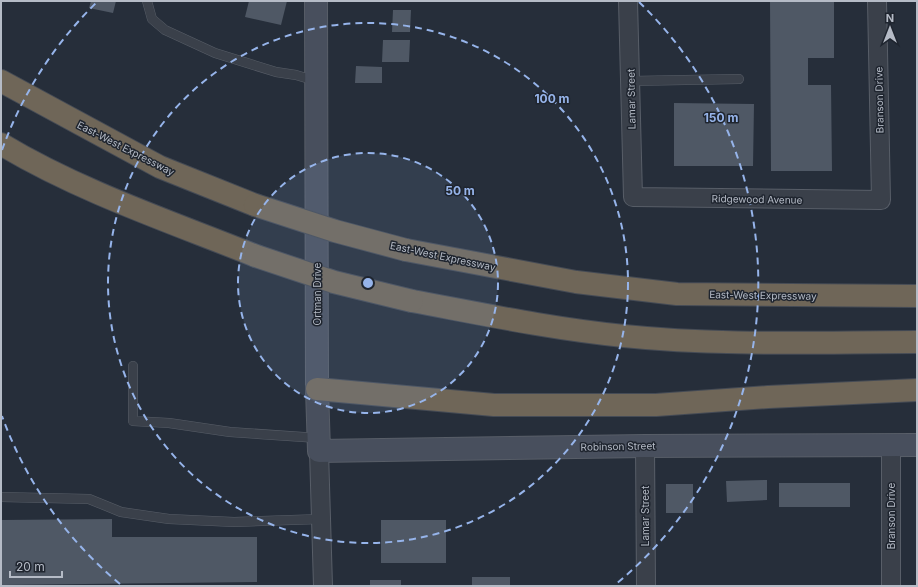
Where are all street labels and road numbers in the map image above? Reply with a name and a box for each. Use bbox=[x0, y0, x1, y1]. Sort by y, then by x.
street label: Branson Drive bbox=[872, 66, 886, 133]
street label: Lamar Street bbox=[624, 68, 638, 129]
street label: East-West Expressway bbox=[75, 118, 177, 178]
street label: Ridgewood Avenue bbox=[711, 192, 803, 206]
street label: East-West Expressway bbox=[389, 239, 497, 273]
street label: Ortman Drive bbox=[311, 262, 323, 325]
street label: East-West Expressway bbox=[709, 288, 817, 302]
street label: Robinson Street bbox=[580, 439, 656, 453]
street label: Branson Drive bbox=[885, 483, 897, 549]
street label: Lamar Street bbox=[639, 485, 651, 546]

